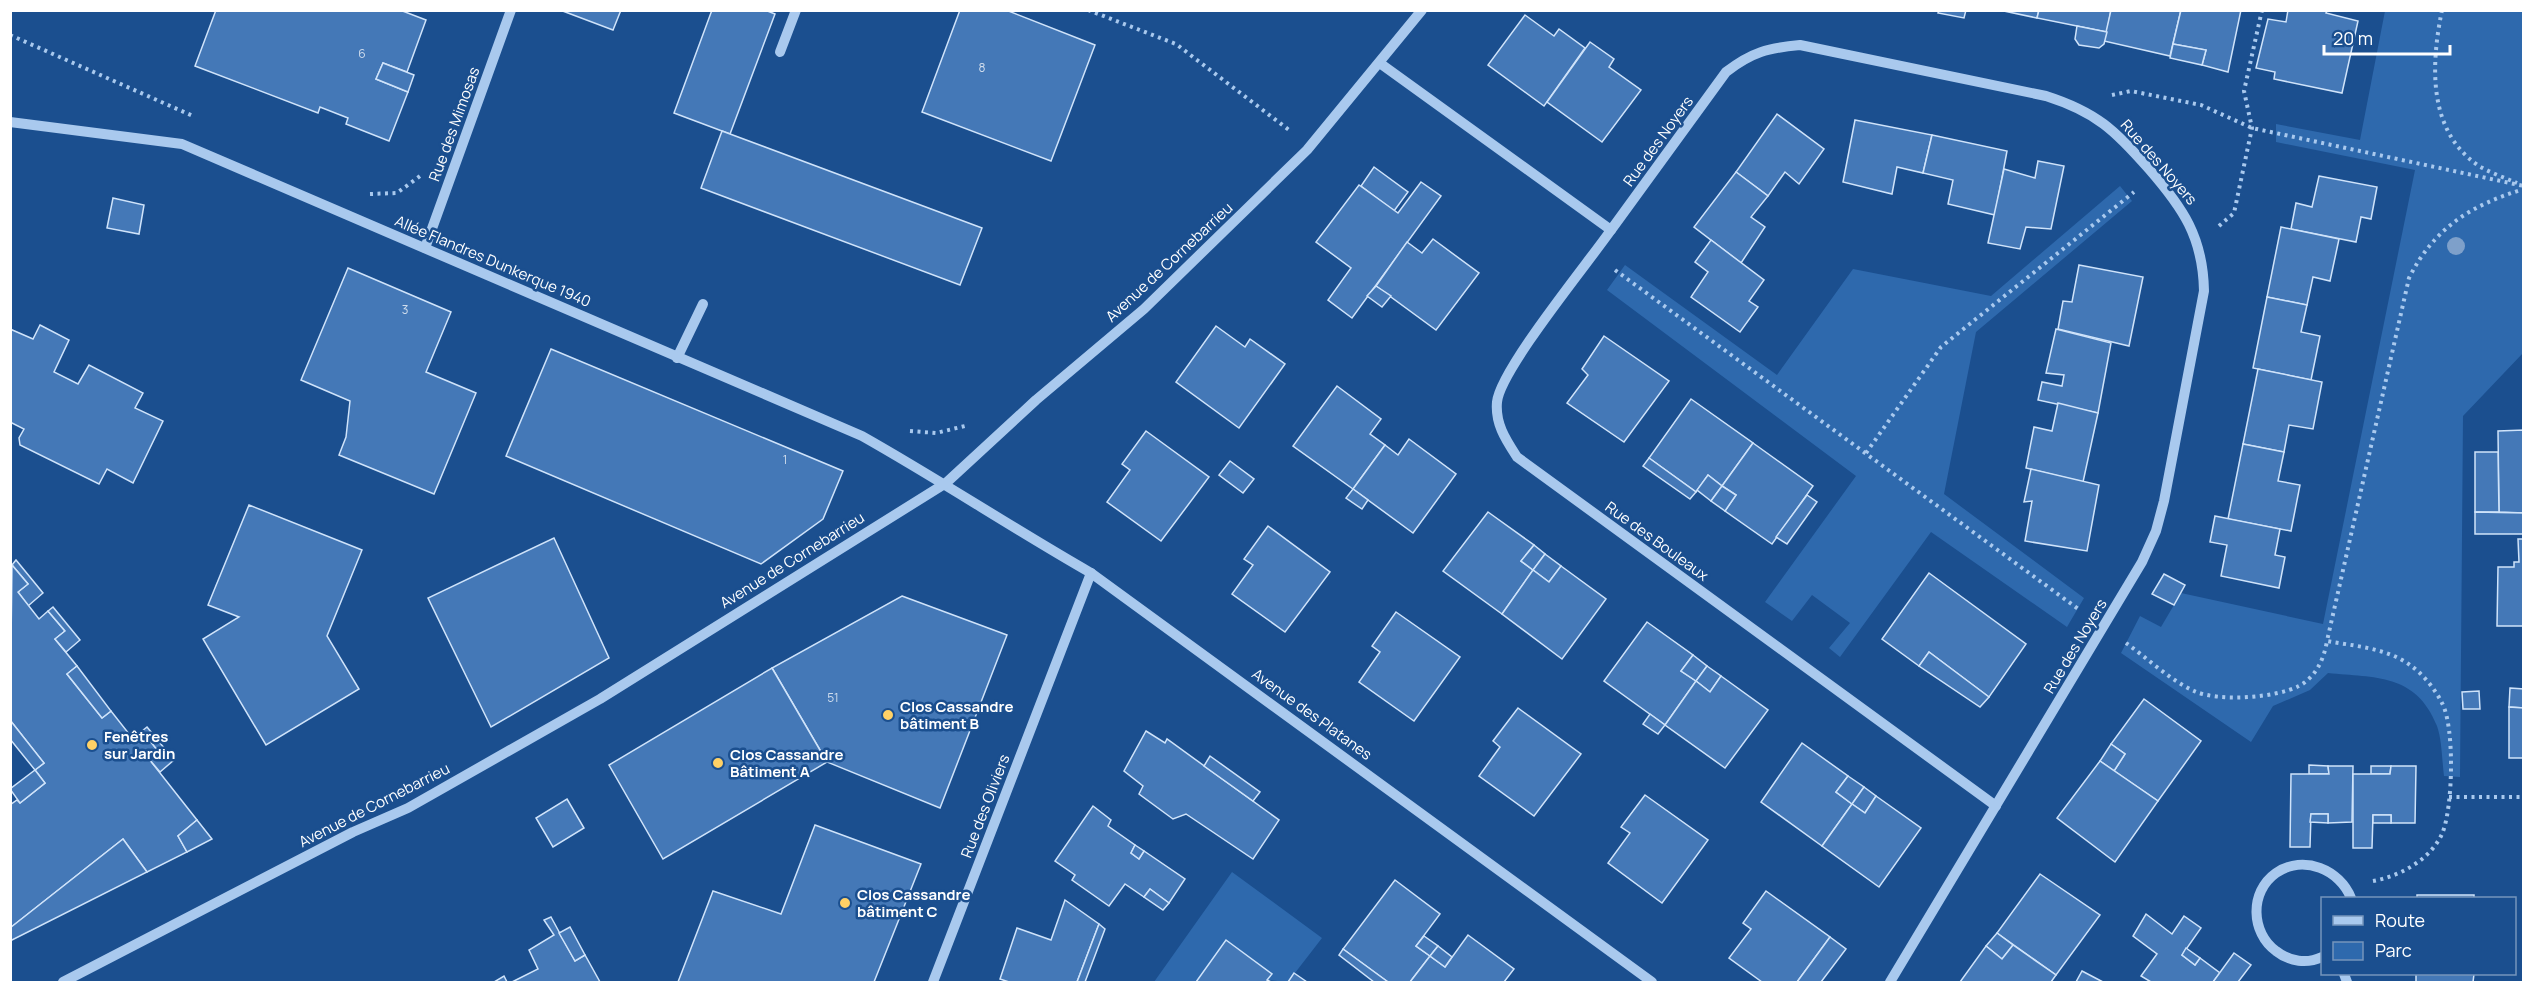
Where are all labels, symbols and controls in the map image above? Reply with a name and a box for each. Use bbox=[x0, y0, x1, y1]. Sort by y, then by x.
scale bar bbox=[2324, 18, 2450, 56]
text: 20 m bbox=[2333, 26, 2373, 50]
house number: 6 bbox=[358, 45, 366, 62]
house number: 8 bbox=[979, 59, 986, 76]
street label: Rue des Mimosas bbox=[424, 64, 484, 184]
street label: Rue des Noyers bbox=[1618, 92, 1698, 190]
street label: Rue des Noyers bbox=[2116, 115, 2202, 209]
street label: Avenue de Cornebarrieu bbox=[1101, 197, 1237, 327]
street label: Allée Flandres Dunkerque 1940 bbox=[392, 210, 594, 312]
house number: 3 bbox=[402, 301, 408, 318]
house number: 1 bbox=[783, 451, 787, 468]
street label: Rue des Bouleaux bbox=[1601, 496, 1713, 586]
street label: Avenue de Cornebarrieu bbox=[716, 507, 868, 613]
street label: Rue des Noyers bbox=[2038, 595, 2112, 697]
street label: Avenue des Platanes bbox=[1248, 663, 1376, 765]
house number: 51 bbox=[827, 689, 839, 706]
place label: Clos Cassandre bâtiment B bbox=[900, 696, 1013, 734]
marker: Clos Cassandre bâtiment B bbox=[881, 708, 895, 722]
place label: Fenêtres sur Jardin bbox=[104, 726, 175, 764]
marker: Fenêtres sur Jardin bbox=[85, 738, 99, 752]
place label: Clos Cassandre Bâtiment A bbox=[730, 744, 843, 782]
street label: Rue des Oliviers bbox=[956, 751, 1014, 861]
marker: Clos Cassandre Bâtiment A bbox=[711, 756, 725, 770]
street label: Avenue de Cornebarrieu bbox=[295, 758, 453, 852]
place label: Clos Cassandre bâtiment C bbox=[857, 884, 970, 922]
marker: Clos Cassandre bâtiment C bbox=[838, 896, 852, 910]
legend bbox=[2321, 897, 2516, 975]
text: Route bbox=[2375, 908, 2425, 932]
text: Parc bbox=[2375, 938, 2412, 962]

